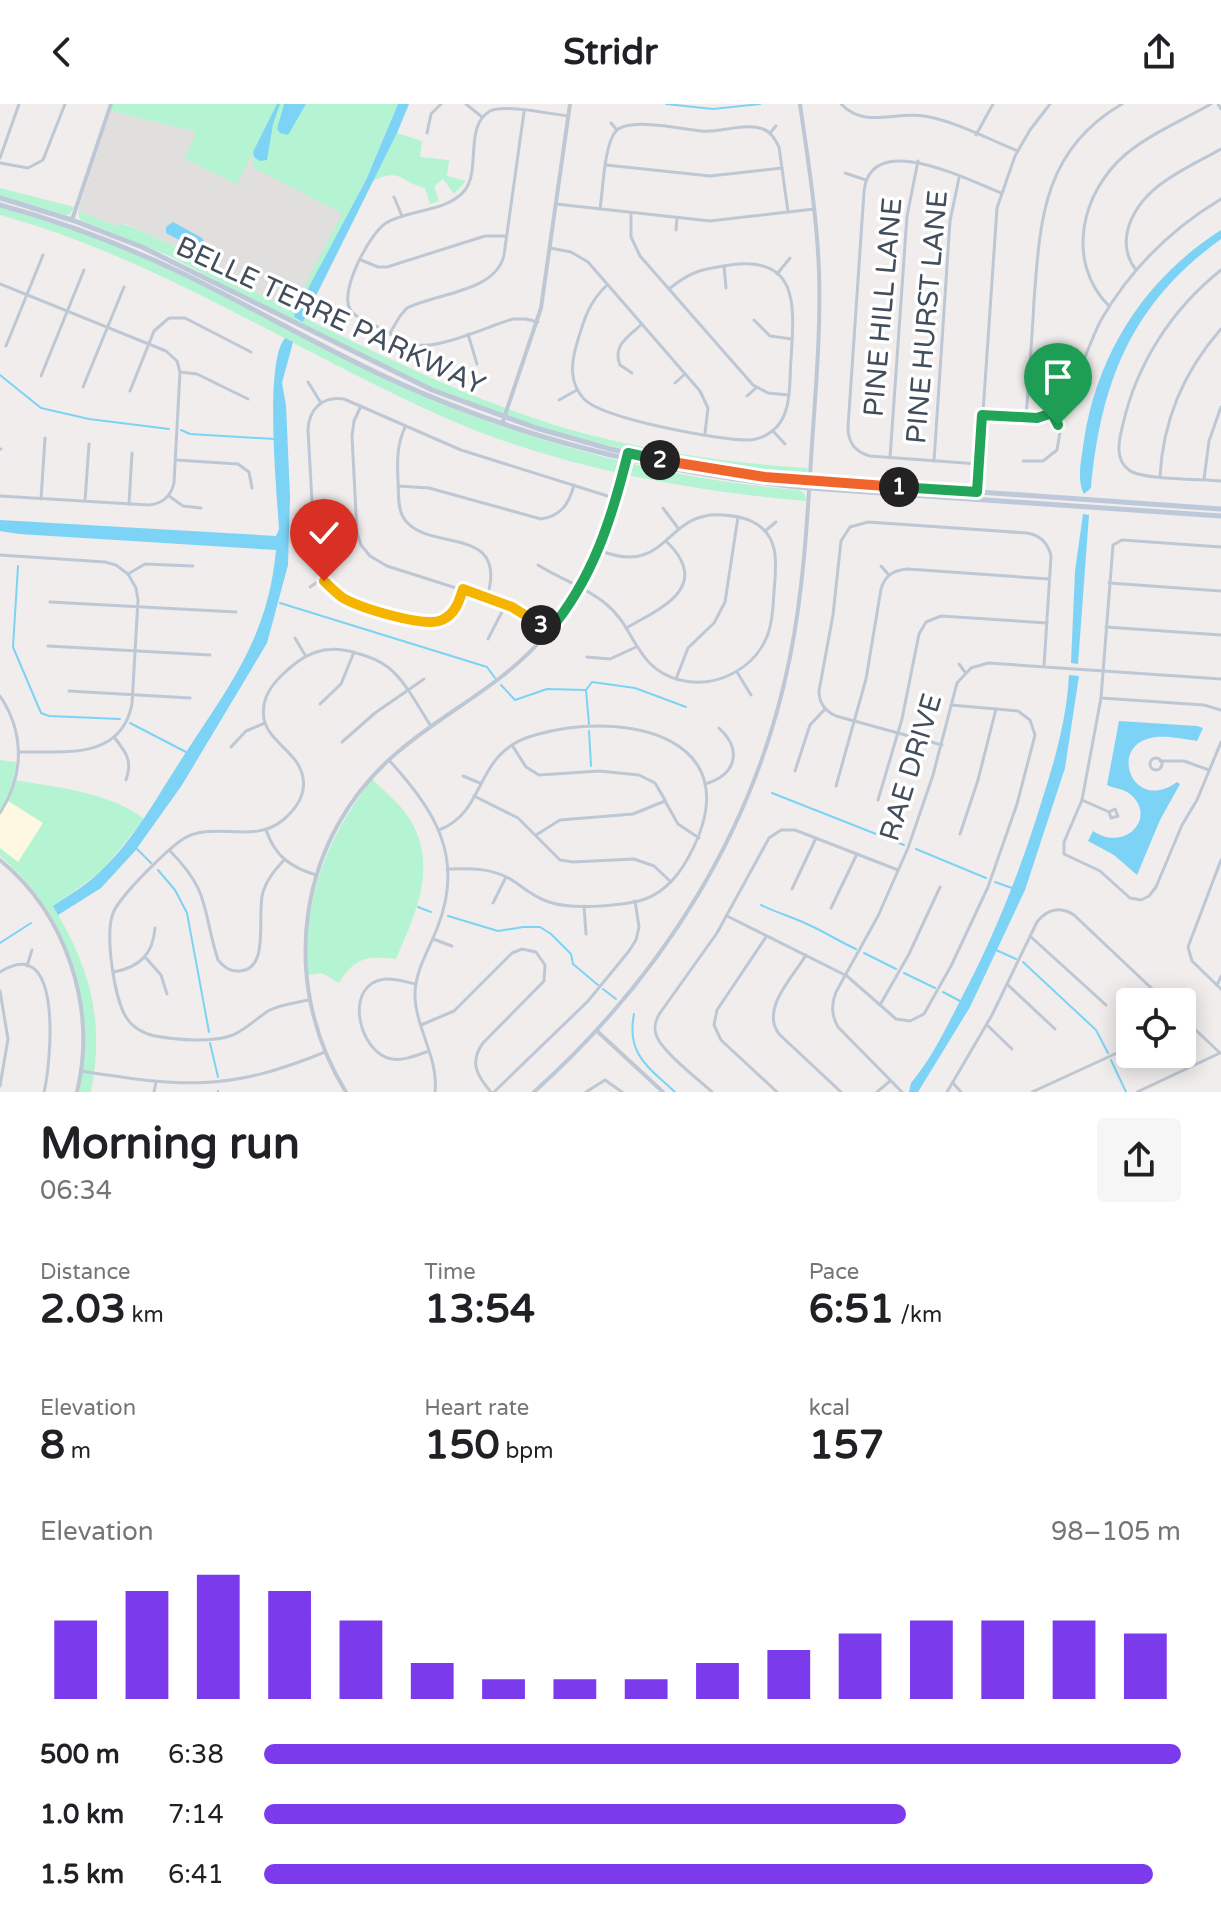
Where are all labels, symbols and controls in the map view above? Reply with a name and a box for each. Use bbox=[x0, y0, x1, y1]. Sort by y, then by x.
icon: back bbox=[40, 30, 84, 74]
icon: share bbox=[1137, 30, 1181, 74]
text: Stridr bbox=[563, 31, 658, 74]
street label: PINE HURST LANE bbox=[899, 189, 955, 445]
street label: PINE HILL LANE bbox=[856, 196, 910, 418]
street label: BELLE TERRE PARKWAY bbox=[171, 229, 491, 403]
pin bbox=[1024, 343, 1092, 425]
icon: arrive bbox=[1036, 355, 1080, 399]
pin: 2 bbox=[640, 440, 680, 480]
text: 2 bbox=[653, 447, 667, 473]
pin: 1 bbox=[879, 467, 919, 507]
text: 1 bbox=[892, 474, 906, 500]
pin bbox=[290, 499, 358, 581]
icon: check bbox=[302, 511, 346, 555]
pin: 3 bbox=[521, 605, 561, 645]
text: 3 bbox=[534, 612, 548, 638]
street label: RAE DRIVE bbox=[872, 690, 949, 845]
map controls bbox=[1116, 988, 1196, 1068]
button: locate bbox=[1116, 988, 1196, 1068]
text: Morning run bbox=[40, 1118, 300, 1171]
button: share bbox=[1097, 1118, 1181, 1202]
text: 06:34 bbox=[40, 1175, 112, 1206]
text: Distance bbox=[40, 1259, 131, 1285]
text: Time bbox=[424, 1259, 476, 1285]
text: Pace bbox=[809, 1259, 859, 1285]
text: 2.03 bbox=[40, 1285, 126, 1333]
text: 13:54 bbox=[424, 1285, 535, 1333]
text: 6:51 bbox=[809, 1285, 894, 1333]
text: km bbox=[126, 1302, 164, 1328]
text: /km bbox=[894, 1302, 942, 1328]
text: Elevation bbox=[40, 1395, 136, 1421]
text: Heart rate bbox=[424, 1395, 529, 1421]
text: kcal bbox=[809, 1395, 850, 1421]
text: 8 bbox=[40, 1421, 65, 1469]
text: 150 bbox=[424, 1421, 500, 1469]
text: 157 bbox=[809, 1421, 884, 1469]
text: m bbox=[65, 1438, 91, 1464]
text: bpm bbox=[500, 1438, 553, 1464]
text: Elevation bbox=[40, 1516, 154, 1547]
text: 98–105 m bbox=[1051, 1516, 1181, 1547]
text: 500 m bbox=[40, 1739, 120, 1770]
text: 6:38 bbox=[168, 1739, 224, 1770]
text: 1.0 km bbox=[40, 1799, 124, 1830]
text: 7:14 bbox=[168, 1799, 224, 1830]
text: 1.5 km bbox=[40, 1859, 124, 1890]
text: 6:41 bbox=[168, 1859, 224, 1890]

